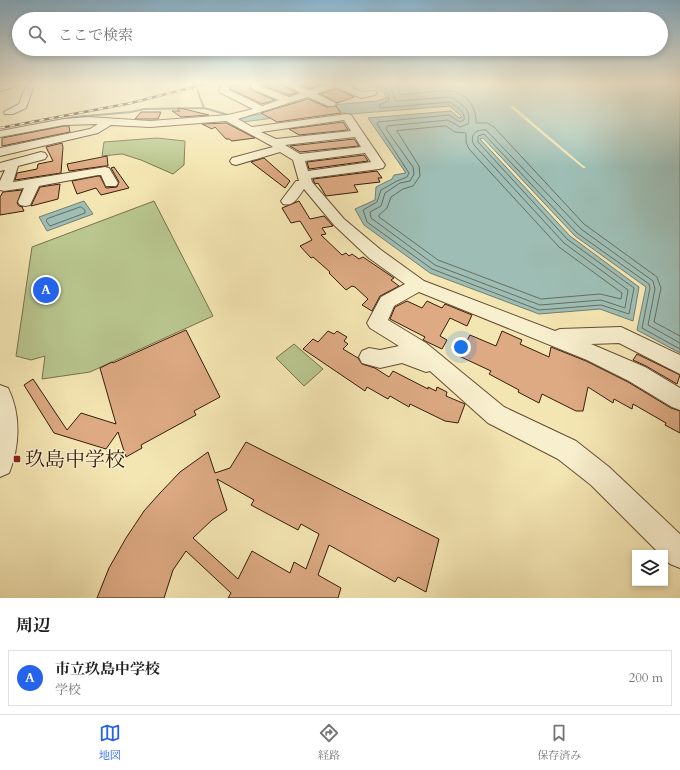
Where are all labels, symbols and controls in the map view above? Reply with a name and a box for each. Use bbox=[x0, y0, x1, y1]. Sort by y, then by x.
search box bbox=[12, 12, 668, 56]
icon: search bbox=[26, 23, 48, 45]
text: ここで検索 bbox=[58, 25, 133, 45]
pin: A bbox=[33, 275, 59, 305]
your location bbox=[451, 337, 471, 357]
place label: 玖島中学校 bbox=[25, 446, 125, 473]
marker: 玖島中学校 bbox=[12, 454, 22, 464]
map controls bbox=[632, 550, 668, 586]
button: layers bbox=[632, 550, 668, 586]
text: 周辺 bbox=[16, 614, 50, 637]
text: 市立玖島中学校 bbox=[55, 659, 160, 679]
text: A bbox=[25, 669, 35, 687]
text: 200 m bbox=[629, 669, 663, 687]
text: 学校 bbox=[55, 681, 81, 699]
tab: 地図 bbox=[99, 722, 121, 763]
tab: 経路 bbox=[318, 722, 340, 763]
tab: 保存済み bbox=[537, 722, 581, 763]

